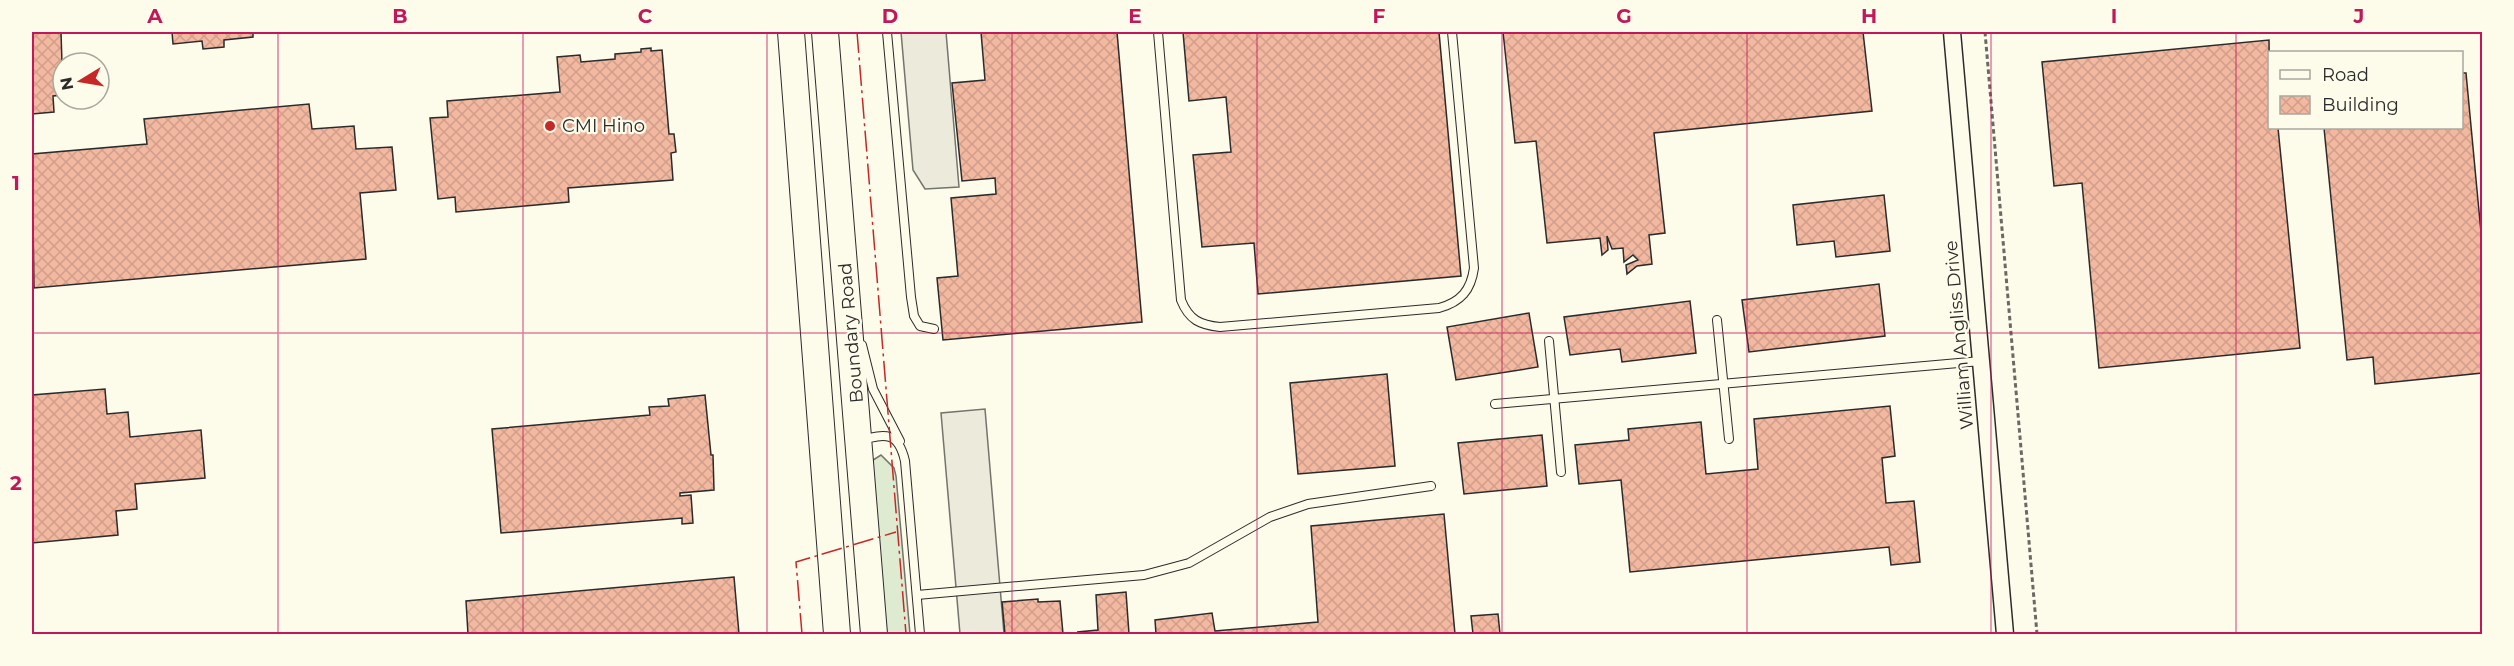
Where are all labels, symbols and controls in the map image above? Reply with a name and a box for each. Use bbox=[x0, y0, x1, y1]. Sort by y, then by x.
text: A bbox=[146, 4, 163, 28]
text: B bbox=[392, 4, 408, 28]
text: C bbox=[638, 4, 653, 28]
text: D bbox=[882, 4, 898, 28]
text: E bbox=[1128, 4, 1142, 28]
text: F bbox=[1373, 4, 1386, 28]
text: G bbox=[1616, 4, 1632, 28]
text: H bbox=[1861, 4, 1877, 28]
text: I bbox=[2111, 4, 2117, 28]
text: J bbox=[2353, 4, 2364, 28]
north arrow bbox=[51, 51, 111, 111]
legend bbox=[2268, 51, 2463, 129]
text: Road bbox=[2322, 64, 2369, 86]
text: N bbox=[56, 76, 77, 92]
text: Building bbox=[2322, 94, 2399, 116]
place label: CMI Hino bbox=[562, 115, 645, 137]
marker: CMI Hino bbox=[543, 119, 557, 133]
text: 1 bbox=[12, 171, 20, 195]
street label: William Angliss Drive bbox=[1940, 239, 1978, 431]
street label: Boundary Road bbox=[834, 262, 868, 404]
text: 2 bbox=[10, 471, 22, 495]

